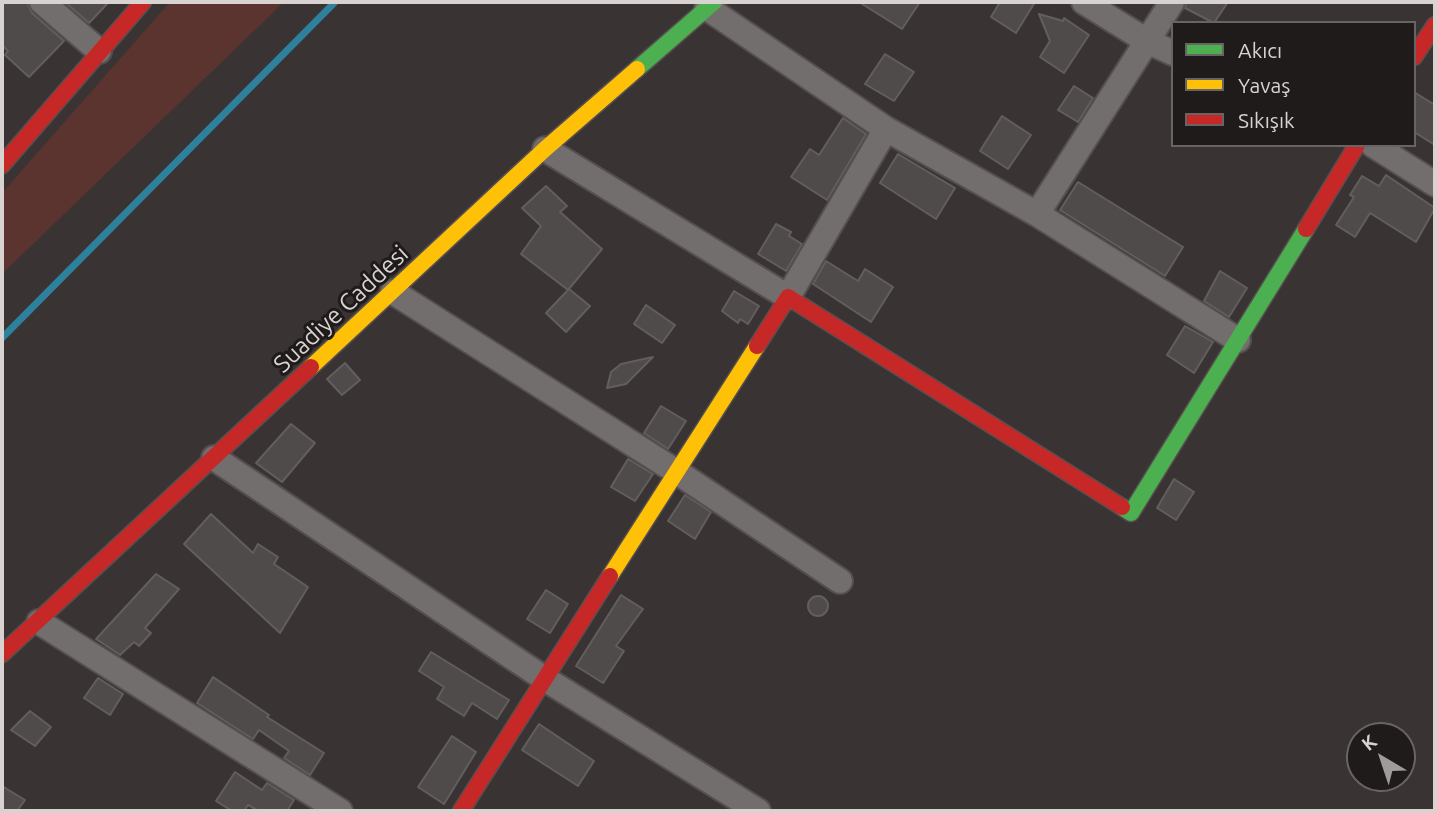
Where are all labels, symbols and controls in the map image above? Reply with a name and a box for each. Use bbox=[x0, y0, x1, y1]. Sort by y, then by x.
legend bbox=[1171, 21, 1416, 147]
text: Akıcı bbox=[1238, 38, 1282, 62]
text: Yavaş bbox=[1238, 73, 1290, 97]
text: Sıkışık bbox=[1238, 108, 1295, 132]
street label: Suadiye Caddesi bbox=[268, 239, 414, 379]
north arrow bbox=[1346, 722, 1416, 792]
text: K bbox=[1357, 730, 1381, 755]

